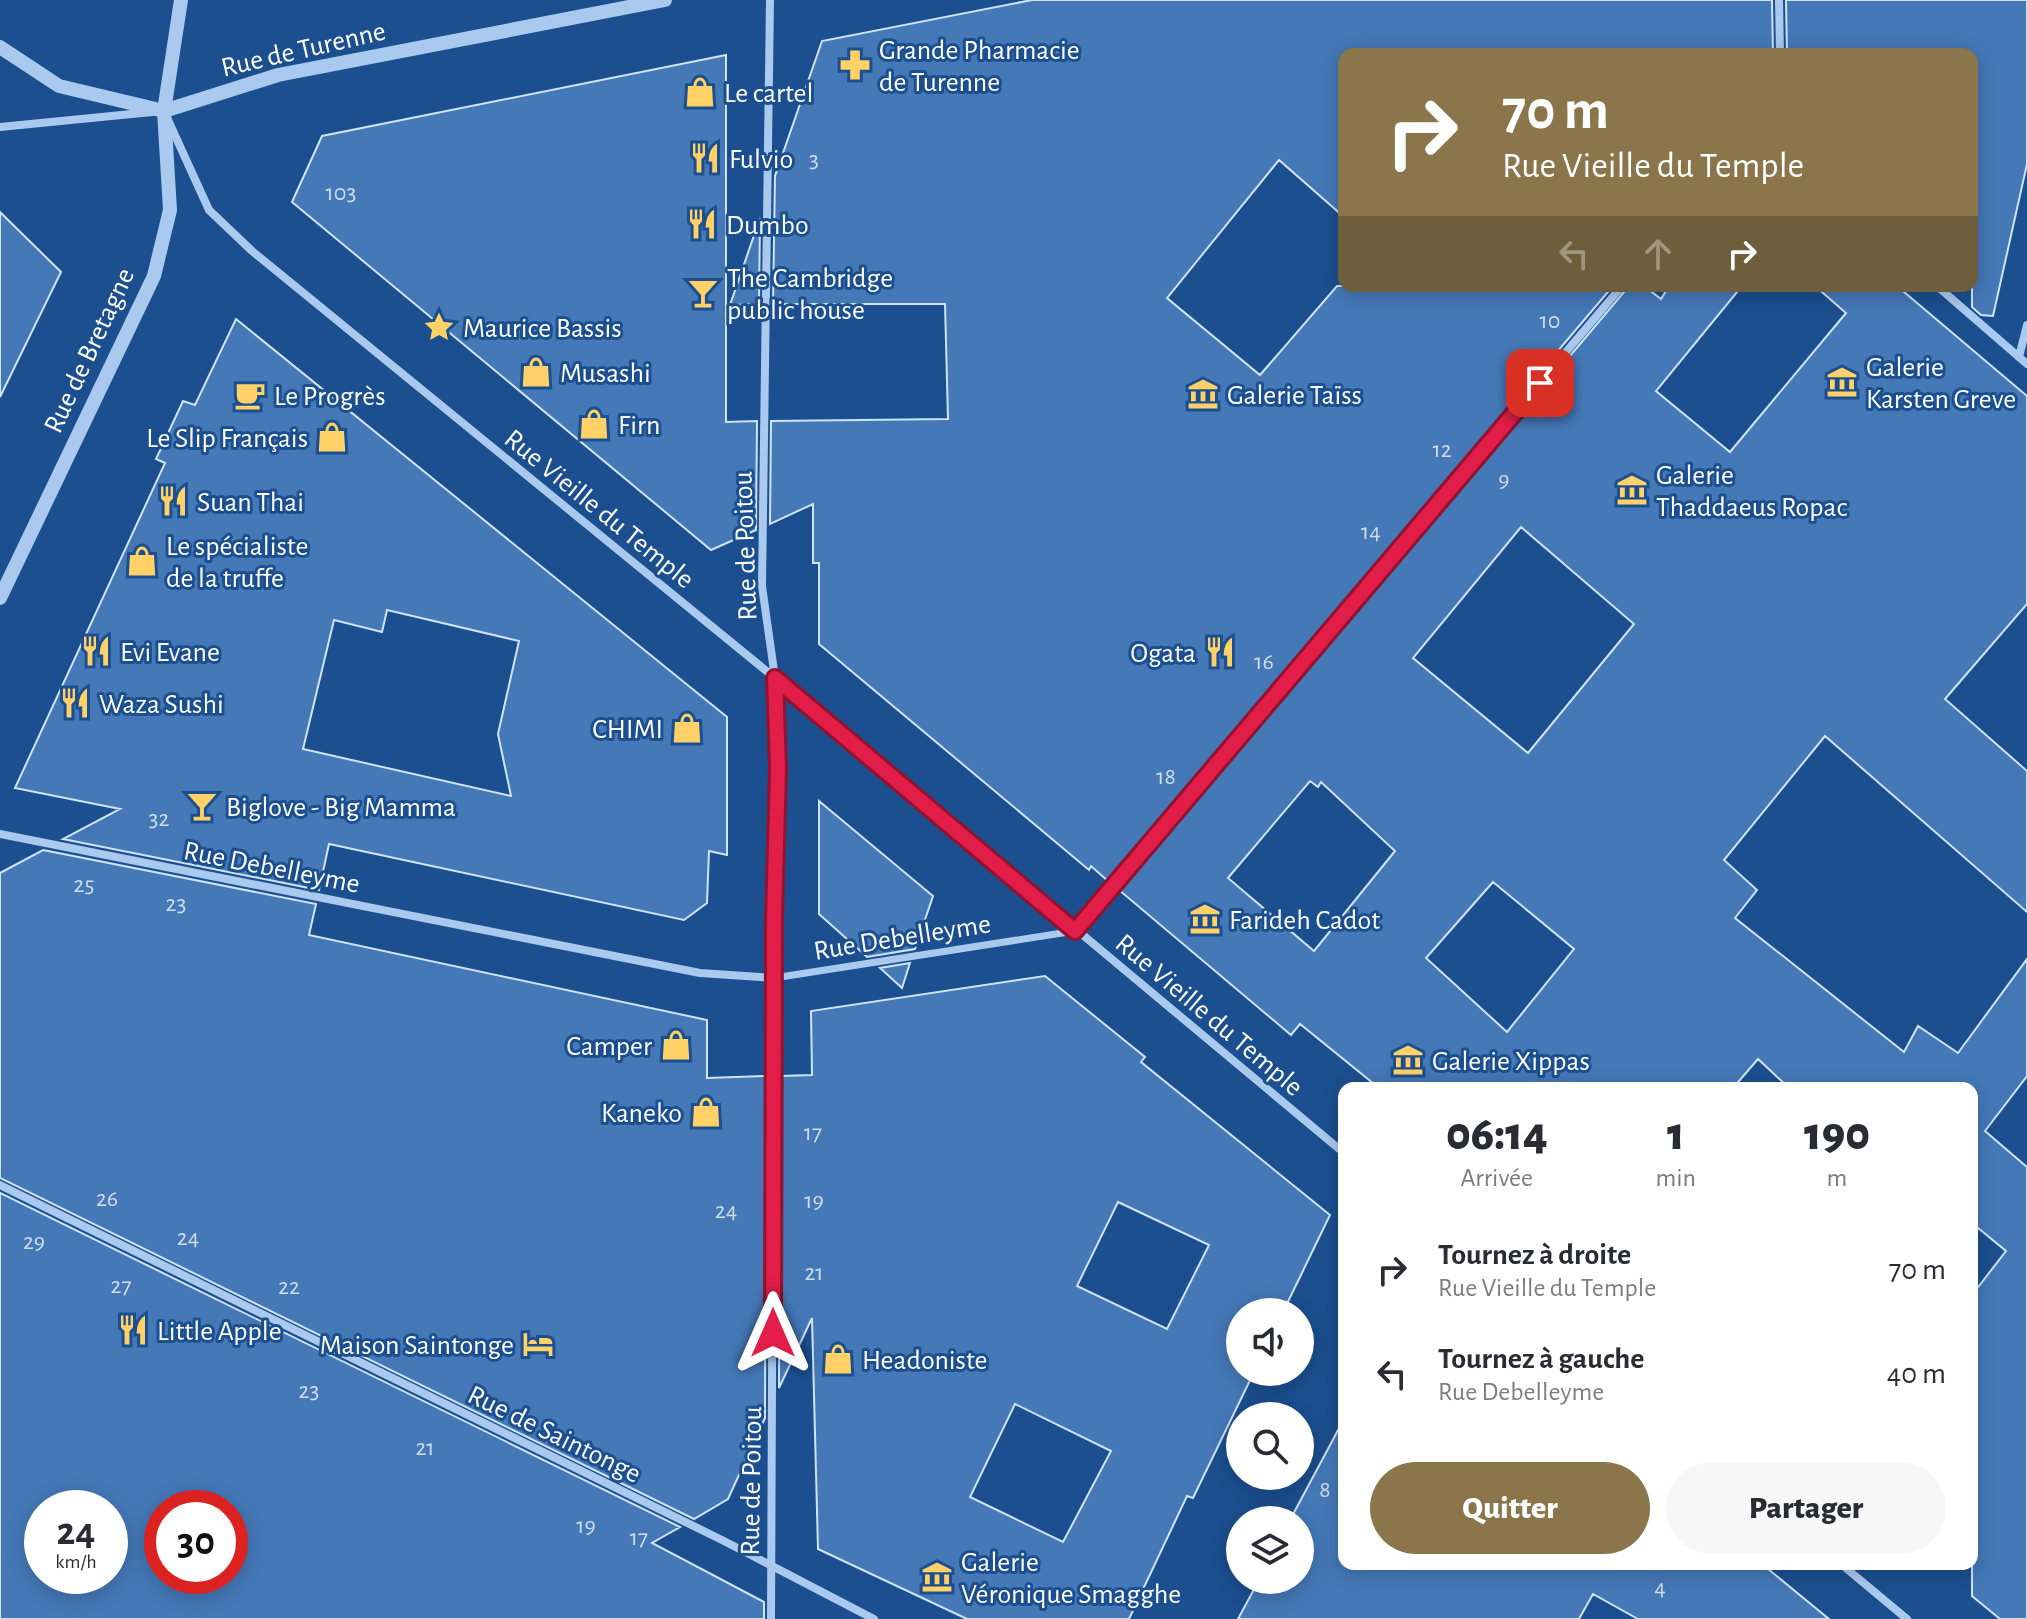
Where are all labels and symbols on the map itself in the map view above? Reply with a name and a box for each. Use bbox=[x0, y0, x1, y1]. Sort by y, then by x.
street label: Rue de Turenne bbox=[219, 17, 388, 82]
place label: Grande Pharmacie de Turenne bbox=[879, 37, 1080, 97]
pharmacy icon: Grande Pharmacie de Turenne bbox=[838, 48, 872, 82]
shop icon: Le cartel bbox=[683, 75, 717, 109]
place label: Le cartel bbox=[724, 80, 813, 108]
restaurant icon: Fulvio bbox=[688, 141, 722, 175]
place label: Fulvio bbox=[729, 146, 793, 174]
house number: 3 bbox=[809, 148, 819, 172]
house number: 103 bbox=[326, 181, 356, 205]
restaurant icon: Dumbo bbox=[685, 207, 719, 241]
place label: Dumbo bbox=[726, 212, 809, 240]
street label: Rue de Bretagne bbox=[39, 264, 140, 438]
place label: The Cambridge public house bbox=[727, 265, 893, 325]
bar icon: The Cambridge public house bbox=[686, 276, 720, 310]
house number: 10 bbox=[1540, 309, 1560, 333]
place icon: Maurice Bassis bbox=[422, 310, 456, 344]
place label: Maurice Bassis bbox=[463, 315, 622, 343]
pin bbox=[1506, 349, 1574, 417]
place label: Galerie Karsten Greve bbox=[1866, 354, 2016, 414]
shop icon: Musashi bbox=[519, 355, 553, 389]
place label: Musashi bbox=[560, 360, 651, 388]
museum icon: Galerie Karsten Greve bbox=[1825, 365, 1859, 399]
museum icon: Galerie Taïss bbox=[1186, 377, 1220, 411]
cafe icon: Le Progrès bbox=[233, 378, 267, 412]
place label: Galerie Taïss bbox=[1227, 382, 1362, 410]
place label: Le Progrès bbox=[274, 383, 386, 411]
shop icon: Firn bbox=[577, 407, 611, 441]
place label: Firn bbox=[618, 412, 660, 440]
shop icon: Le Slip Français bbox=[315, 420, 349, 454]
place label: Le Slip Français bbox=[146, 425, 308, 453]
street label: Rue Vieille du Temple bbox=[499, 425, 699, 594]
house number: 12 bbox=[1432, 438, 1452, 462]
place label: Galerie Thaddaeus Ropac bbox=[1656, 462, 1847, 522]
house number: 9 bbox=[1498, 468, 1510, 492]
street label: Rue de Poitou bbox=[729, 471, 763, 621]
museum icon: Galerie Thaddaeus Ropac bbox=[1615, 473, 1649, 507]
restaurant icon: Suan Thai bbox=[156, 484, 190, 518]
place label: Suan Thai bbox=[197, 489, 304, 517]
house number: 14 bbox=[1361, 520, 1381, 544]
place label: Le spécialiste de la truffe bbox=[166, 533, 308, 593]
shop icon: Le spécialiste de la truffe bbox=[125, 544, 159, 578]
restaurant icon: Evi Evane bbox=[79, 634, 113, 668]
restaurant icon: Ogata bbox=[1203, 635, 1237, 669]
place label: Evi Evane bbox=[120, 639, 220, 667]
place label: Ogata bbox=[1130, 640, 1196, 668]
house number: 16 bbox=[1254, 650, 1274, 674]
restaurant icon: Waza Sushi bbox=[58, 686, 92, 720]
place label: Waza Sushi bbox=[99, 691, 224, 719]
shop icon: CHIMI bbox=[670, 711, 704, 745]
place label: CHIMI bbox=[592, 716, 663, 744]
house number: 18 bbox=[1156, 765, 1176, 789]
bar icon: Biglove - Big Mamma bbox=[185, 789, 219, 823]
place label: Biglove - Big Mamma bbox=[226, 794, 456, 822]
house number: 32 bbox=[149, 807, 169, 831]
street label: Rue Debelleyme bbox=[181, 837, 362, 899]
house number: 25 bbox=[74, 873, 94, 897]
house number: 23 bbox=[166, 892, 186, 916]
museum icon: Farideh Cadot bbox=[1188, 902, 1222, 936]
place label: Farideh Cadot bbox=[1229, 907, 1380, 935]
street label: Rue Debelleyme bbox=[812, 910, 993, 966]
street label: Rue Vieille du Temple bbox=[1110, 929, 1308, 1102]
shop icon: Camper bbox=[659, 1028, 693, 1062]
place label: Camper bbox=[566, 1033, 652, 1061]
museum icon: Galerie Xippas bbox=[1391, 1043, 1425, 1077]
place label: Galerie Xippas bbox=[1432, 1048, 1590, 1076]
shop icon: Kaneko bbox=[689, 1095, 723, 1129]
place label: Kaneko bbox=[601, 1100, 682, 1128]
house number: 17 bbox=[804, 1121, 822, 1145]
house number: 26 bbox=[96, 1187, 118, 1211]
house number: 19 bbox=[804, 1189, 824, 1213]
house number: 24 bbox=[715, 1199, 737, 1223]
house number: 24 bbox=[177, 1226, 199, 1250]
house number: 29 bbox=[23, 1230, 45, 1254]
house number: 21 bbox=[804, 1261, 824, 1285]
house number: 27 bbox=[111, 1274, 131, 1298]
house number: 22 bbox=[278, 1275, 300, 1299]
position arrow bbox=[731, 1291, 815, 1375]
restaurant icon: Little Apple bbox=[116, 1313, 150, 1347]
place label: Little Apple bbox=[157, 1318, 282, 1346]
hotel icon: Maison Saintonge bbox=[521, 1327, 555, 1361]
place label: Maison Saintonge bbox=[320, 1332, 514, 1360]
shop icon: Headoniste bbox=[821, 1342, 855, 1376]
place label: Headoniste bbox=[862, 1347, 987, 1375]
house number: 23 bbox=[299, 1379, 319, 1403]
street label: Rue de Saintonge bbox=[463, 1381, 645, 1489]
street label: Rue de Poitou bbox=[737, 1406, 767, 1556]
house number: 21 bbox=[415, 1436, 435, 1460]
house number: 8 bbox=[1319, 1478, 1331, 1502]
speed limit sign: 30 bbox=[144, 1490, 248, 1594]
house number: 19 bbox=[576, 1514, 596, 1538]
house number: 17 bbox=[630, 1526, 648, 1550]
place label: Galerie Véronique Smagghe bbox=[961, 1549, 1181, 1609]
museum icon: Galerie Véronique Smagghe bbox=[920, 1560, 954, 1594]
house number: 4 bbox=[1654, 1576, 1666, 1600]

